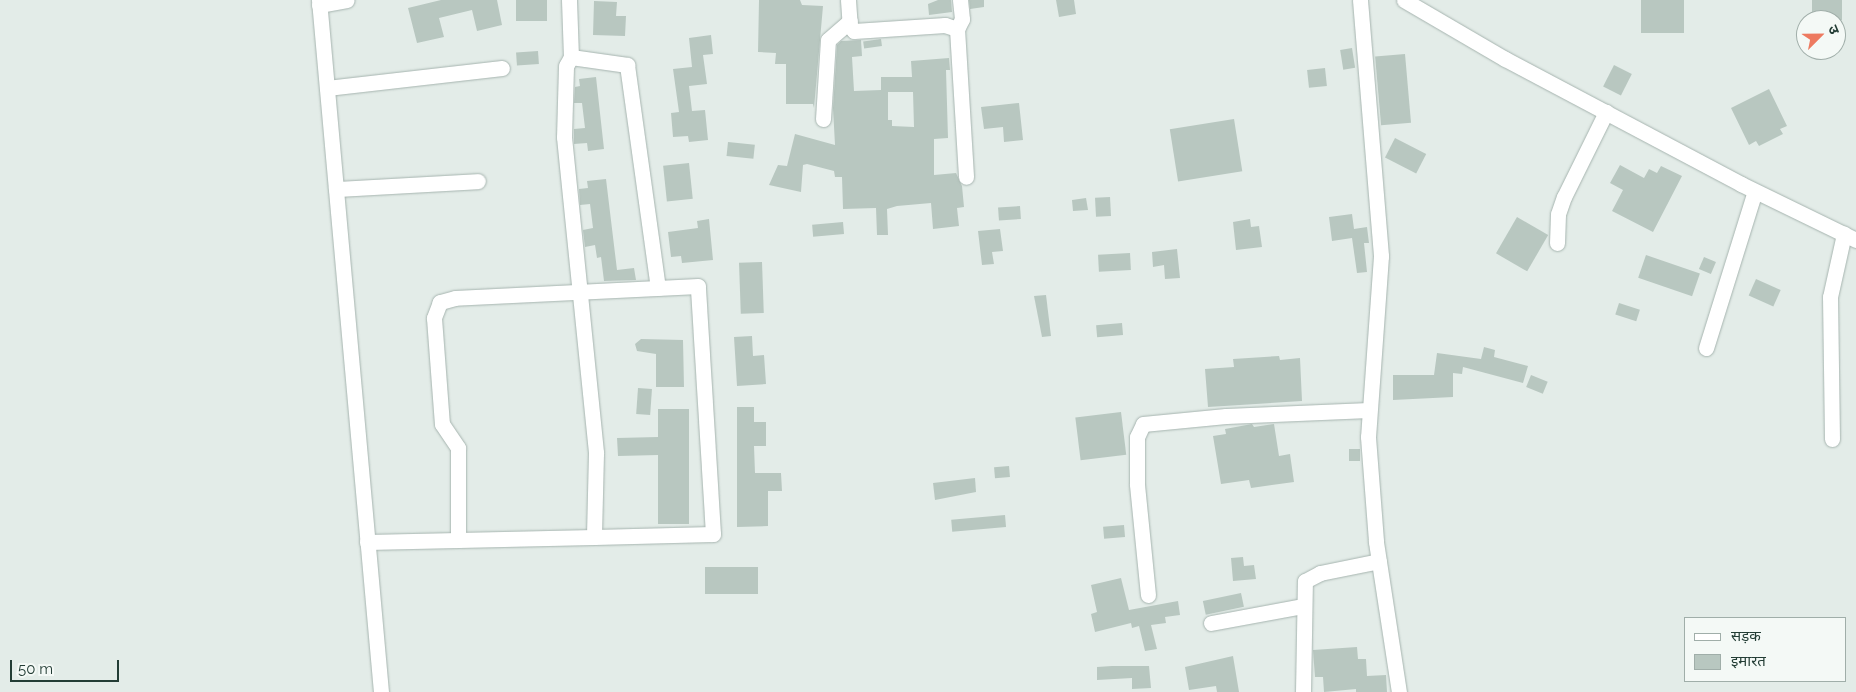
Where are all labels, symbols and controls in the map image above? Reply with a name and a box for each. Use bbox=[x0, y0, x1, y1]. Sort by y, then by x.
north arrow bbox=[1796, 10, 1846, 60]
text: उ bbox=[1825, 23, 1843, 36]
legend bbox=[1684, 617, 1846, 682]
text: सड़क bbox=[1731, 627, 1761, 645]
scale bar bbox=[12, 650, 121, 682]
text: इमारत bbox=[1731, 652, 1766, 670]
text: 50 m bbox=[18, 660, 53, 678]

